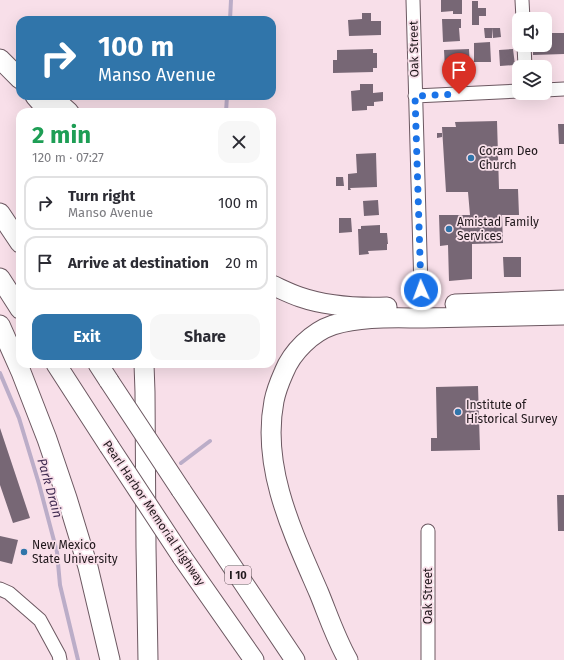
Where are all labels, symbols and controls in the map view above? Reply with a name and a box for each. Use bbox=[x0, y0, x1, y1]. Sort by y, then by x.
map controls bbox=[512, 12, 552, 100]
button: sound bbox=[512, 12, 552, 52]
street label: Oak Street bbox=[406, 20, 421, 77]
text: 100 m bbox=[98, 30, 174, 63]
icon: right bbox=[32, 32, 84, 84]
pin bbox=[442, 53, 476, 94]
icon: arrive bbox=[448, 59, 470, 81]
button: layers bbox=[512, 60, 552, 100]
text: Manso Avenue bbox=[98, 64, 216, 86]
text: 2 min bbox=[32, 121, 91, 149]
button: close bbox=[218, 121, 260, 163]
place label: Coram Deo Church bbox=[479, 144, 538, 172]
text: 120 m · 07:27 bbox=[32, 150, 104, 165]
marker: Coram Deo Church bbox=[466, 153, 476, 163]
text: Turn right bbox=[68, 187, 135, 205]
icon: right bbox=[34, 192, 56, 214]
text: 100 m bbox=[218, 194, 258, 212]
text: Manso Avenue bbox=[68, 205, 153, 220]
place label: Amistad Family Services bbox=[457, 215, 539, 243]
marker: Amistad Family Services bbox=[444, 224, 454, 234]
icon: arrive bbox=[34, 252, 56, 274]
text: Arrive at destination bbox=[68, 254, 209, 272]
text: 20 m bbox=[225, 254, 258, 272]
position arrow bbox=[400, 269, 442, 311]
button: Exit bbox=[32, 314, 142, 360]
button: Share bbox=[150, 314, 260, 360]
place label: Institute of Historical Survey bbox=[466, 398, 558, 426]
marker: Institute of Historical Survey bbox=[453, 407, 463, 417]
street label: Pearl Harbor Memorial Highway bbox=[100, 438, 208, 588]
water label: Park Drain bbox=[34, 456, 66, 520]
place label: New Mexico State University bbox=[32, 538, 118, 566]
marker: New Mexico State University bbox=[19, 547, 29, 557]
road number: I 10 bbox=[225, 566, 251, 584]
street label: Oak Street bbox=[421, 567, 435, 624]

